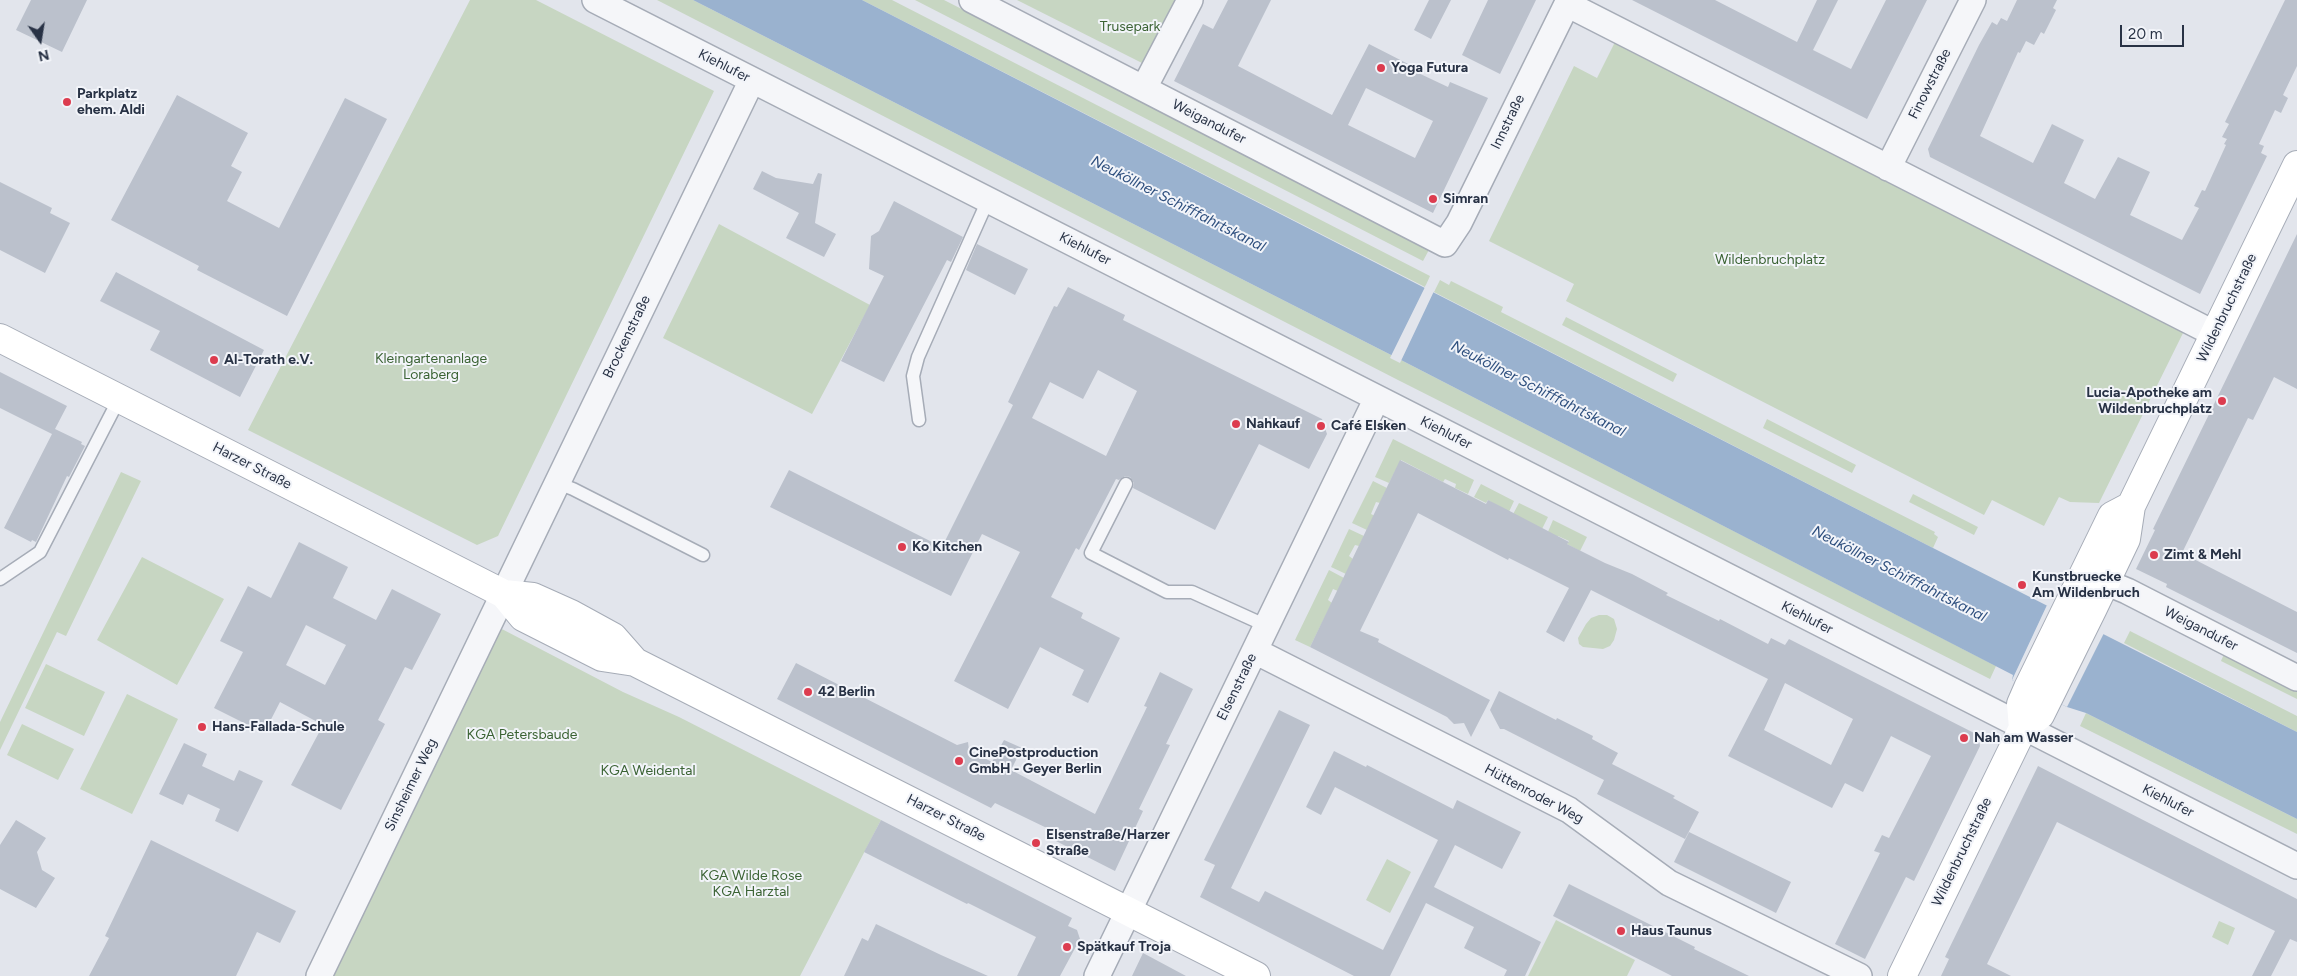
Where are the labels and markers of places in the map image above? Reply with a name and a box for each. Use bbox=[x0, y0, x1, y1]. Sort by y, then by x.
place label: Yoga Futura bbox=[1391, 60, 1468, 76]
marker: Yoga Futura bbox=[1375, 62, 1387, 74]
place label: Parkplatz ehem. Aldi bbox=[77, 86, 145, 118]
marker: Parkplatz ehem. Aldi bbox=[61, 96, 73, 108]
place label: Simran bbox=[1443, 191, 1488, 207]
marker: Simran bbox=[1427, 193, 1439, 205]
place label: Al-Torath e.V. bbox=[224, 352, 313, 368]
marker: Al-Torath e.V. bbox=[208, 354, 220, 366]
place label: Lucia-Apotheke am Wildenbruchplatz bbox=[2086, 385, 2212, 418]
marker: Lucia-Apotheke am Wildenbruchplatz bbox=[2216, 395, 2228, 407]
place label: Nahkauf bbox=[1246, 416, 1300, 432]
marker: Nahkauf bbox=[1230, 418, 1242, 430]
place label: Café Elsken bbox=[1331, 418, 1406, 434]
marker: Café Elsken bbox=[1315, 420, 1327, 432]
place label: Ko Kitchen bbox=[912, 539, 982, 555]
marker: Ko Kitchen bbox=[896, 541, 908, 553]
place label: Zimt & Mehl bbox=[2164, 547, 2241, 563]
marker: Zimt & Mehl bbox=[2148, 549, 2160, 561]
place label: Kunstbruecke Am Wildenbruch bbox=[2032, 569, 2140, 602]
marker: Kunstbruecke Am Wildenbruch bbox=[2016, 579, 2028, 591]
place label: 42 Berlin bbox=[818, 684, 875, 700]
marker: 42 Berlin bbox=[802, 686, 814, 698]
place label: Hans-Fallada-Schule bbox=[212, 719, 344, 735]
marker: Hans-Fallada-Schule bbox=[196, 721, 208, 733]
place label: Nah am Wasser bbox=[1974, 730, 2073, 746]
marker: Nah am Wasser bbox=[1958, 732, 1970, 744]
place label: CinePostproduction GmbH - Geyer Berlin bbox=[969, 745, 1102, 778]
marker: CinePostproduction GmbH - Geyer Berlin bbox=[953, 755, 965, 767]
place label: Elsenstraße/Harzer Straße bbox=[1046, 827, 1170, 860]
marker: Elsenstraße/Harzer Straße bbox=[1030, 837, 1042, 849]
place label: Haus Taunus bbox=[1631, 923, 1712, 939]
marker: Haus Taunus bbox=[1615, 925, 1627, 937]
place label: Spätkauf Troja bbox=[1077, 939, 1171, 955]
marker: Spätkauf Troja bbox=[1061, 941, 1073, 953]

